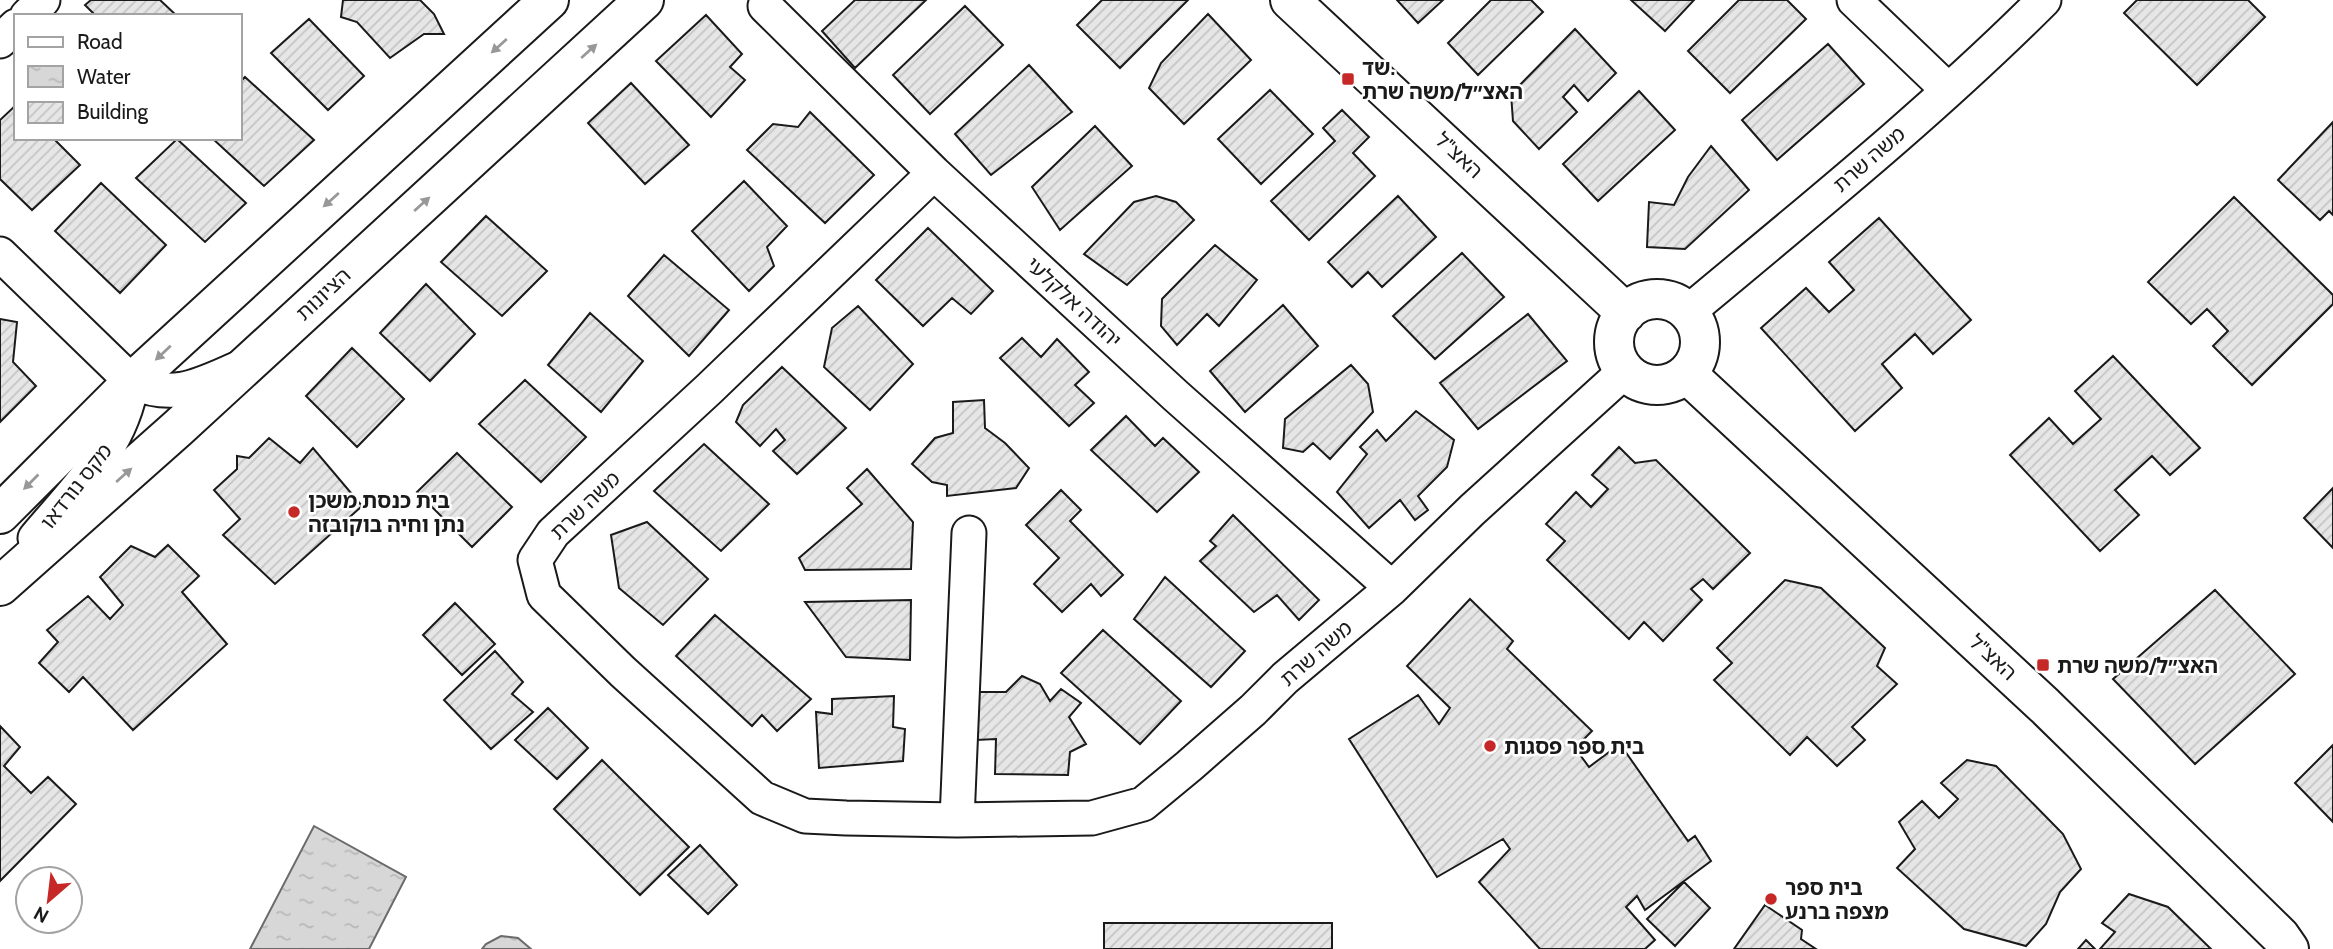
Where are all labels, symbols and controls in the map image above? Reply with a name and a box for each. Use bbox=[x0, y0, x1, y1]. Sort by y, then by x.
legend bbox=[14, 14, 242, 140]
text: Road bbox=[77, 29, 123, 54]
one-way arrow bbox=[490, 38, 508, 54]
one-way arrow bbox=[580, 43, 597, 59]
place label: שד. האצ״ל/משה שרת bbox=[1362, 55, 1523, 104]
text: Water bbox=[77, 64, 131, 89]
marker: שד. האצ״ל/משה שרת bbox=[1340, 71, 1356, 87]
text: Building bbox=[77, 99, 149, 124]
street label: משה שרת bbox=[1828, 121, 1910, 197]
street label: האצ"ל bbox=[1430, 127, 1488, 183]
one-way arrow bbox=[323, 191, 340, 207]
one-way arrow bbox=[413, 197, 430, 212]
street label: יהודה אלקלעי bbox=[1021, 252, 1127, 352]
street label: הציונות bbox=[290, 262, 356, 326]
one-way arrow bbox=[155, 345, 172, 361]
street label: מקס נורדאו bbox=[35, 438, 117, 534]
street label: משה שרת bbox=[545, 466, 625, 544]
one-way arrow bbox=[115, 468, 132, 483]
one-way arrow bbox=[23, 474, 40, 491]
place label: בית כנסת משכן נתן וחיה בוקובזה bbox=[308, 488, 465, 537]
marker: בית כנסת משכן נתן וחיה בוקובזה bbox=[286, 504, 302, 520]
street label: משה שרת bbox=[1275, 615, 1357, 691]
street label: האצ"ל bbox=[1964, 629, 2022, 685]
place label: האצ״ל/משה שרת bbox=[2057, 653, 2218, 678]
marker: האצ״ל/משה שרת bbox=[2035, 657, 2051, 673]
place label: בית ספר פסגות bbox=[1504, 734, 1644, 759]
marker: בית ספר פסגות bbox=[1482, 738, 1498, 754]
north arrow bbox=[14, 865, 84, 935]
place label: בית ספר מצפה ברנע bbox=[1785, 875, 1889, 924]
marker: בית ספר מצפה ברנע bbox=[1763, 891, 1779, 907]
text: N bbox=[30, 901, 53, 928]

